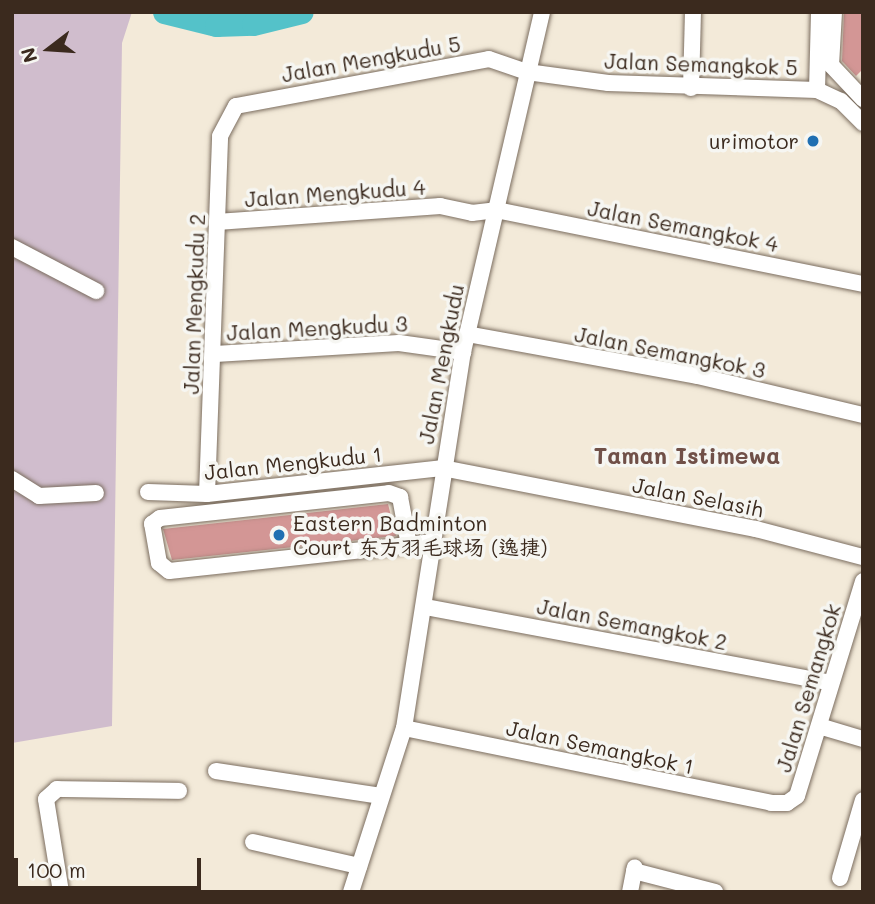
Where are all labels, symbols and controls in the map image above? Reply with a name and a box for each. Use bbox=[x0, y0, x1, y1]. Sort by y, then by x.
north arrow bbox=[14, 14, 84, 84]
street label: Jalan Mengkudu 5 bbox=[280, 31, 462, 87]
text: N bbox=[14, 45, 43, 66]
street label: Jalan Semangkok 5 bbox=[604, 48, 798, 80]
place label: urimotor bbox=[709, 128, 799, 154]
marker: urimotor bbox=[805, 133, 821, 149]
street label: Jalan Mengkudu 4 bbox=[244, 174, 426, 212]
street label: Jalan Semangkok 4 bbox=[586, 195, 780, 257]
street label: Jalan Mengkudu 2 bbox=[178, 213, 210, 395]
street label: Jalan Mengkudu bbox=[413, 282, 469, 446]
street label: Jalan Mengkudu 3 bbox=[226, 311, 408, 345]
street label: Jalan Semangkok 3 bbox=[573, 321, 767, 383]
street label: Jalan Mengkudu 1 bbox=[203, 441, 383, 485]
district label: Taman Istimewa bbox=[594, 441, 780, 469]
street label: Jalan Selasih bbox=[630, 472, 766, 522]
place label: Eastern Badminton Court 东方羽毛球场 (逸捷) bbox=[293, 510, 547, 560]
marker: Eastern Badminton Court 东方羽毛球场 (逸捷) bbox=[271, 527, 287, 543]
street label: Jalan Semangkok 2 bbox=[535, 593, 729, 655]
street label: Jalan Semangkok bbox=[770, 601, 846, 775]
street label: Jalan Semangkok 1 bbox=[504, 715, 696, 779]
scale bar bbox=[18, 844, 205, 888]
text: 100 m bbox=[27, 856, 86, 883]

